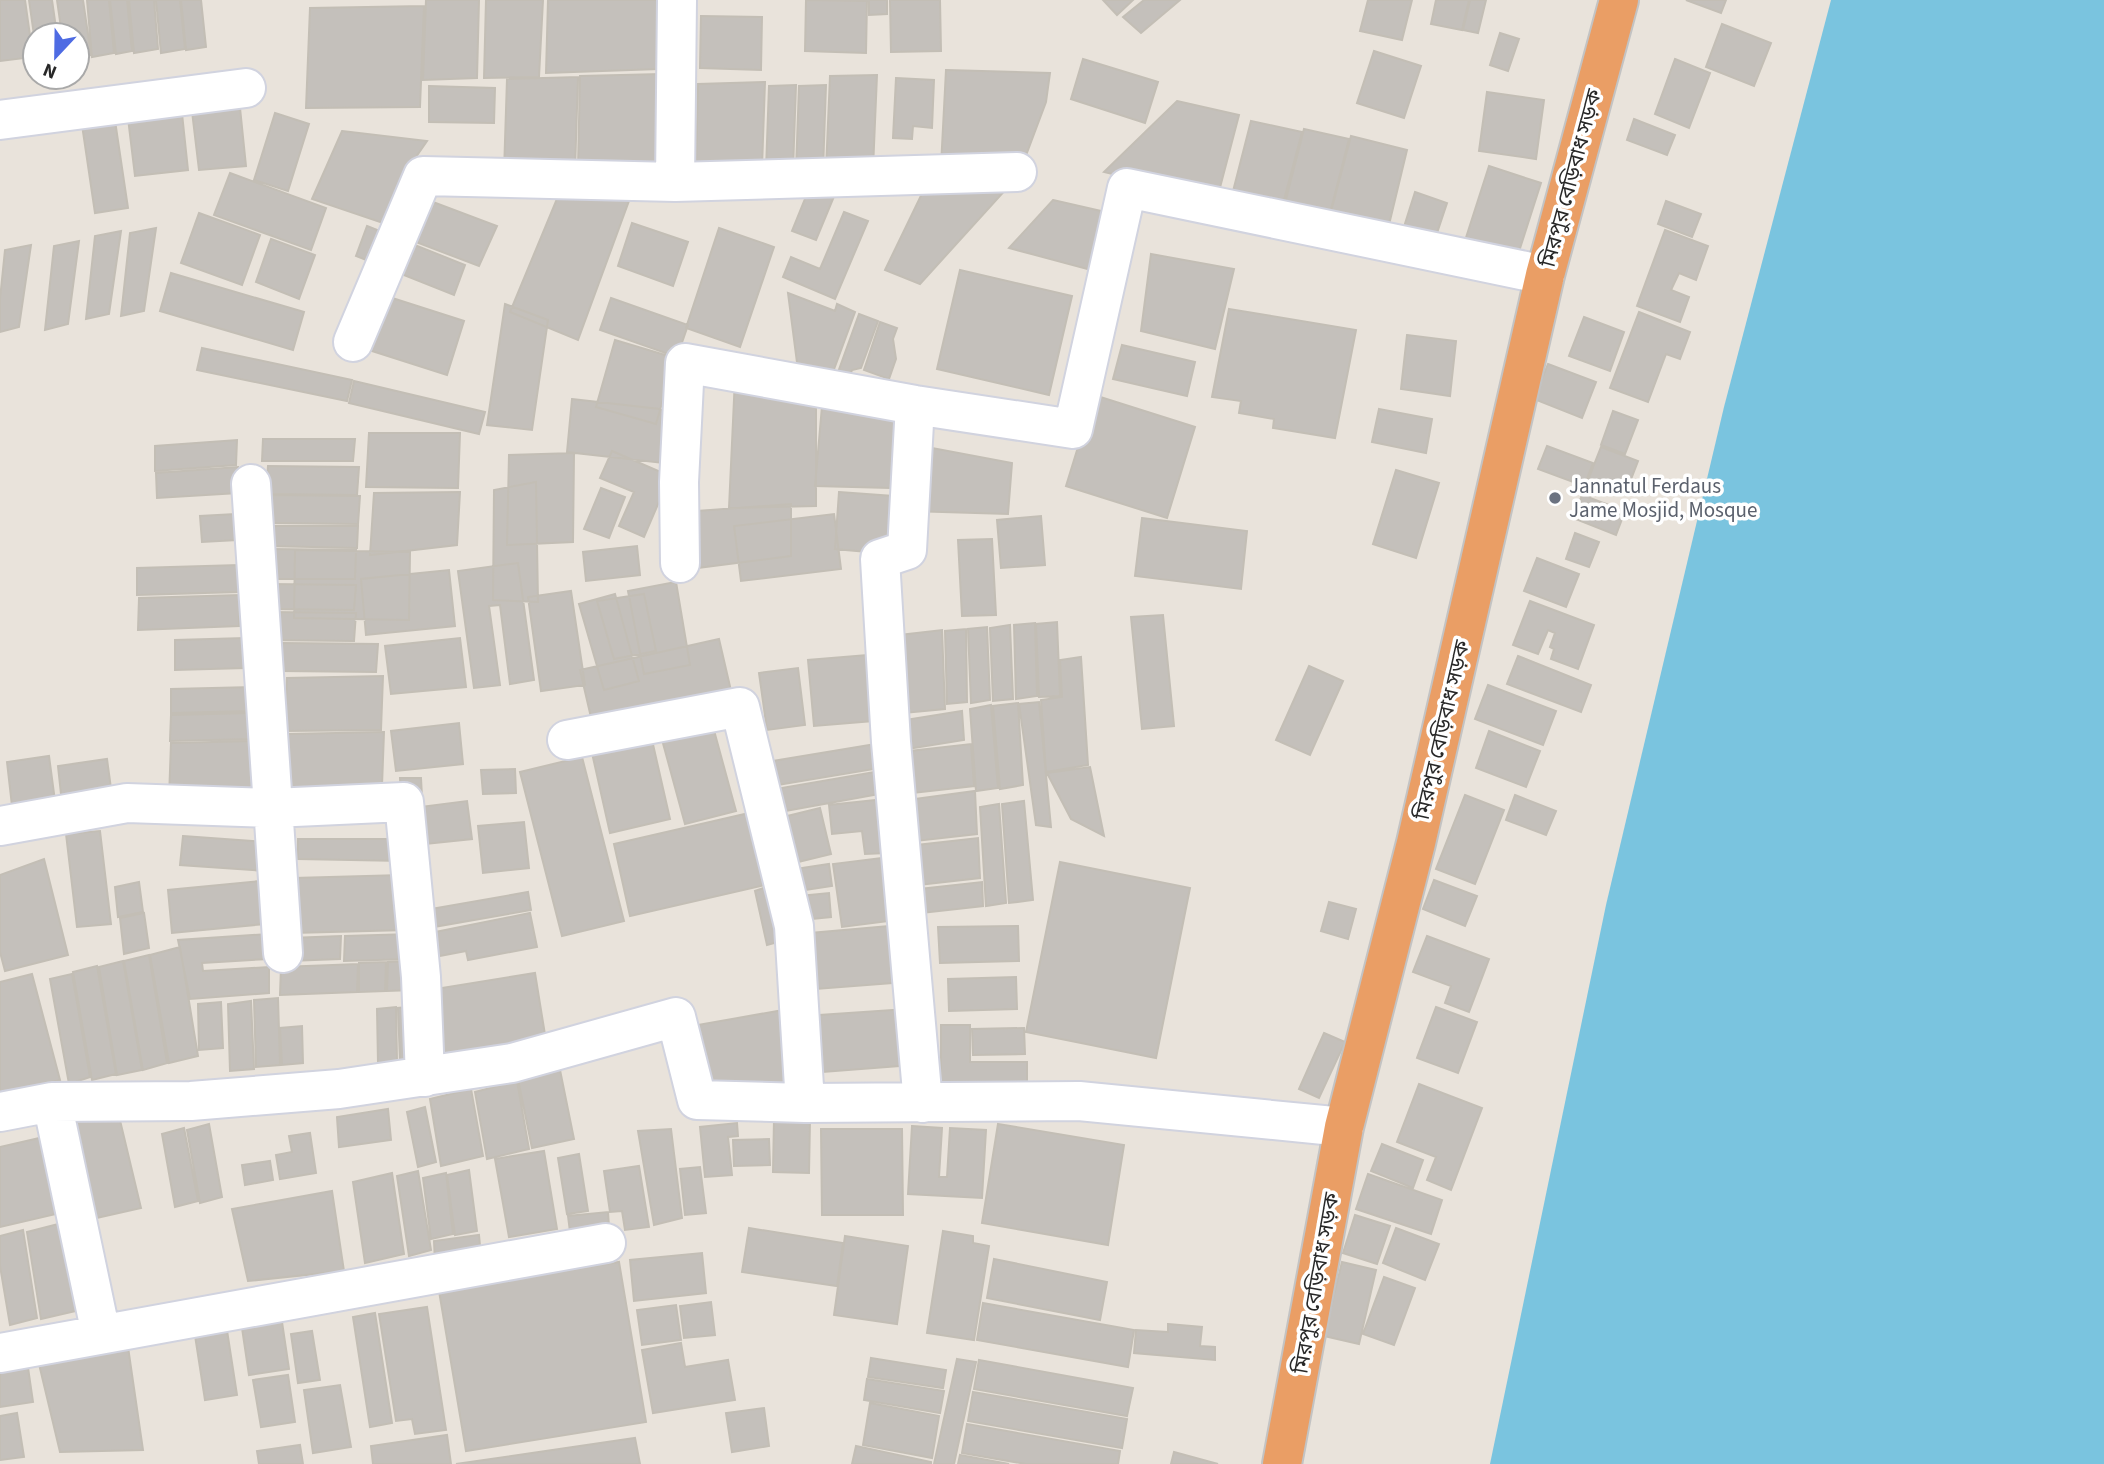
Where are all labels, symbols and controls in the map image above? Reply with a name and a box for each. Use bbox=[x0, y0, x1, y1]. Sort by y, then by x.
north arrow bbox=[21, 21, 91, 91]
text: N bbox=[39, 55, 61, 85]
street label: মিরপুর বেড়িবাধ সড়ক bbox=[1533, 85, 1609, 271]
place label: Jannatul Ferdaus Jame Mosjid, Mosque bbox=[1569, 471, 1757, 525]
marker: Jannatul Ferdaus Jame Mosjid, Mosque bbox=[1547, 490, 1563, 506]
street label: মিরপুর বেড়িবাধ সড়ক bbox=[1407, 636, 1477, 824]
street label: মিরপুর বেড়িবাধ সড়ক bbox=[1285, 1189, 1347, 1377]

